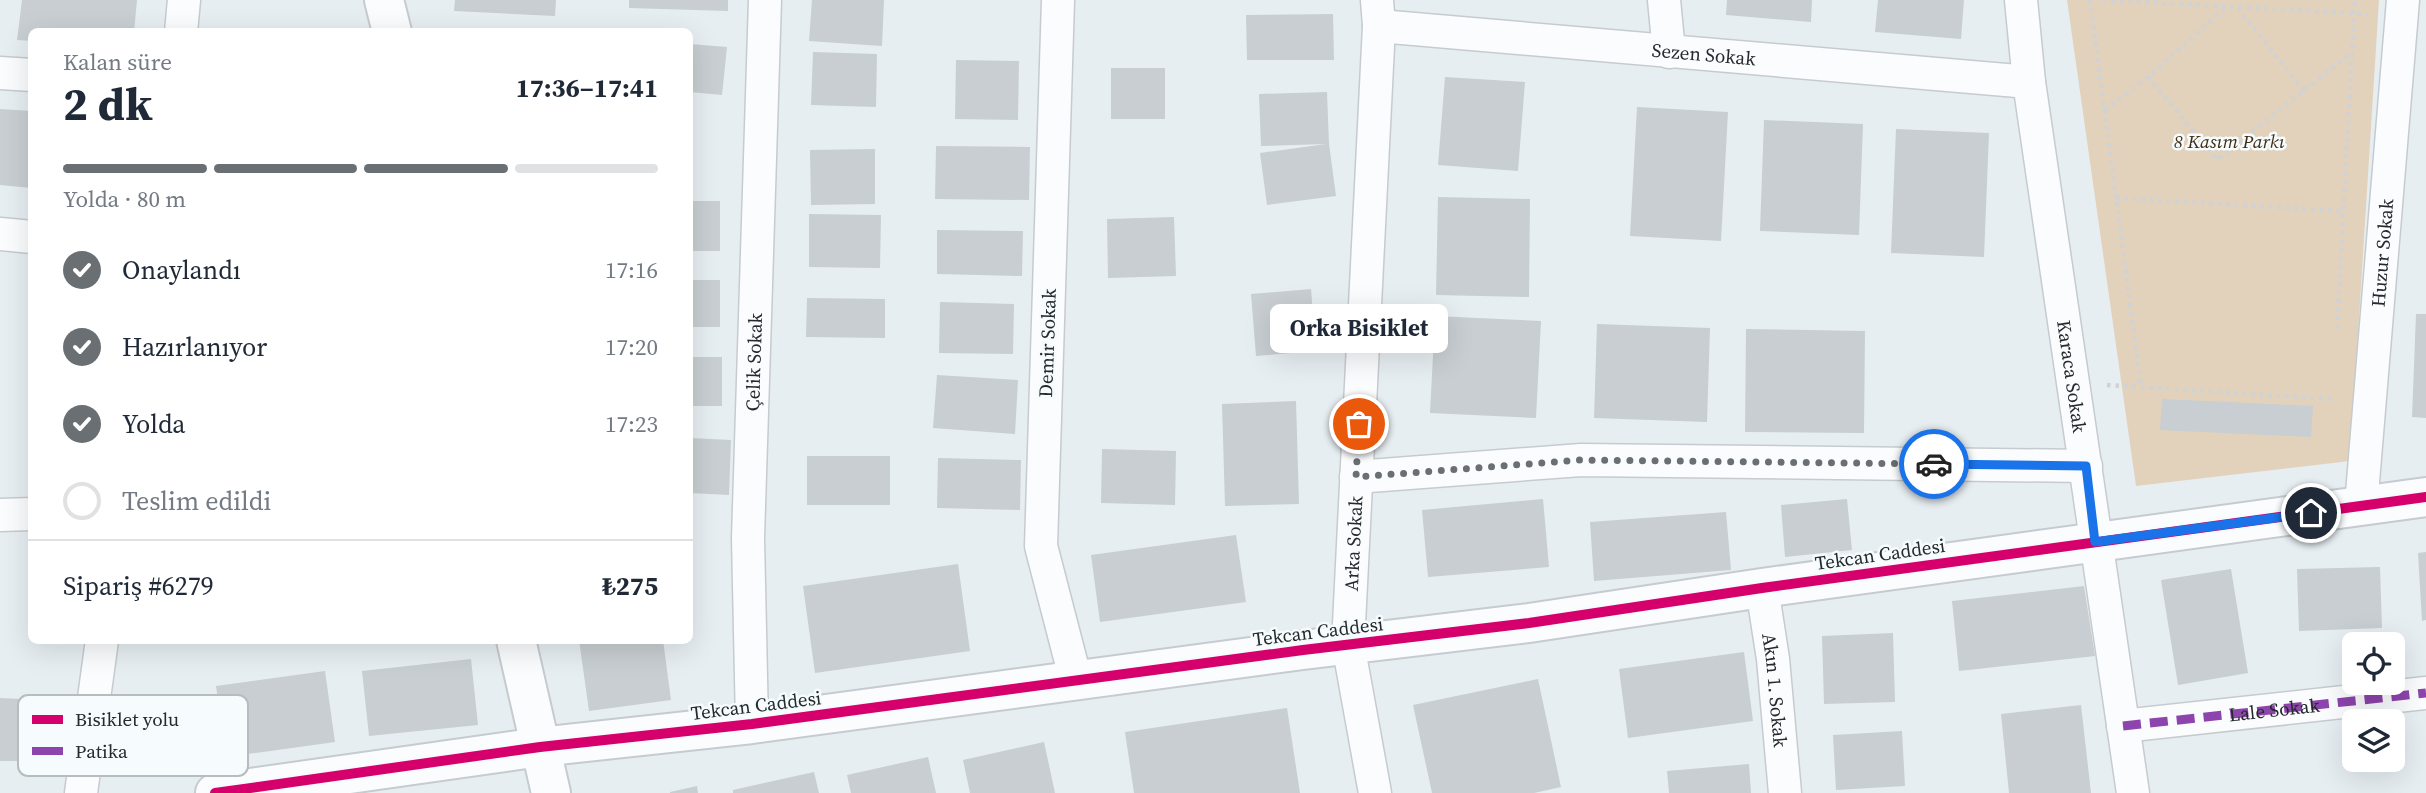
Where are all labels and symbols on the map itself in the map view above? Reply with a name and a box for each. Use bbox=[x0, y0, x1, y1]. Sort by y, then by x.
street label: Sezen Sokak bbox=[1651, 37, 1757, 71]
park label: 8 Kasım Parkı bbox=[2173, 128, 2285, 154]
street label: Huzur Sokak bbox=[2365, 197, 2399, 308]
street label: Demir Sokak bbox=[1032, 288, 1062, 398]
callout: Orka Bisiklet bbox=[1270, 305, 1448, 354]
street label: Çelik Sokak bbox=[739, 312, 768, 412]
street label: Karaca Sokak bbox=[2051, 318, 2093, 435]
pin bbox=[1329, 394, 1389, 454]
courier bbox=[1899, 429, 1969, 499]
pin bbox=[2281, 483, 2341, 543]
street label: Arka Sokak bbox=[1338, 495, 1368, 592]
street label: Tekcan Caddesi bbox=[1813, 532, 1947, 576]
street label: Tekcan Caddesi bbox=[1251, 610, 1385, 652]
street label: Akın 1. Sokak bbox=[1756, 631, 1794, 749]
street label: Tekcan Caddesi bbox=[689, 684, 823, 726]
street label: Lale Sokak bbox=[2227, 692, 2321, 727]
legend bbox=[18, 695, 248, 776]
text: Bisiklet yolu bbox=[75, 706, 179, 732]
text: Patika bbox=[75, 738, 128, 764]

